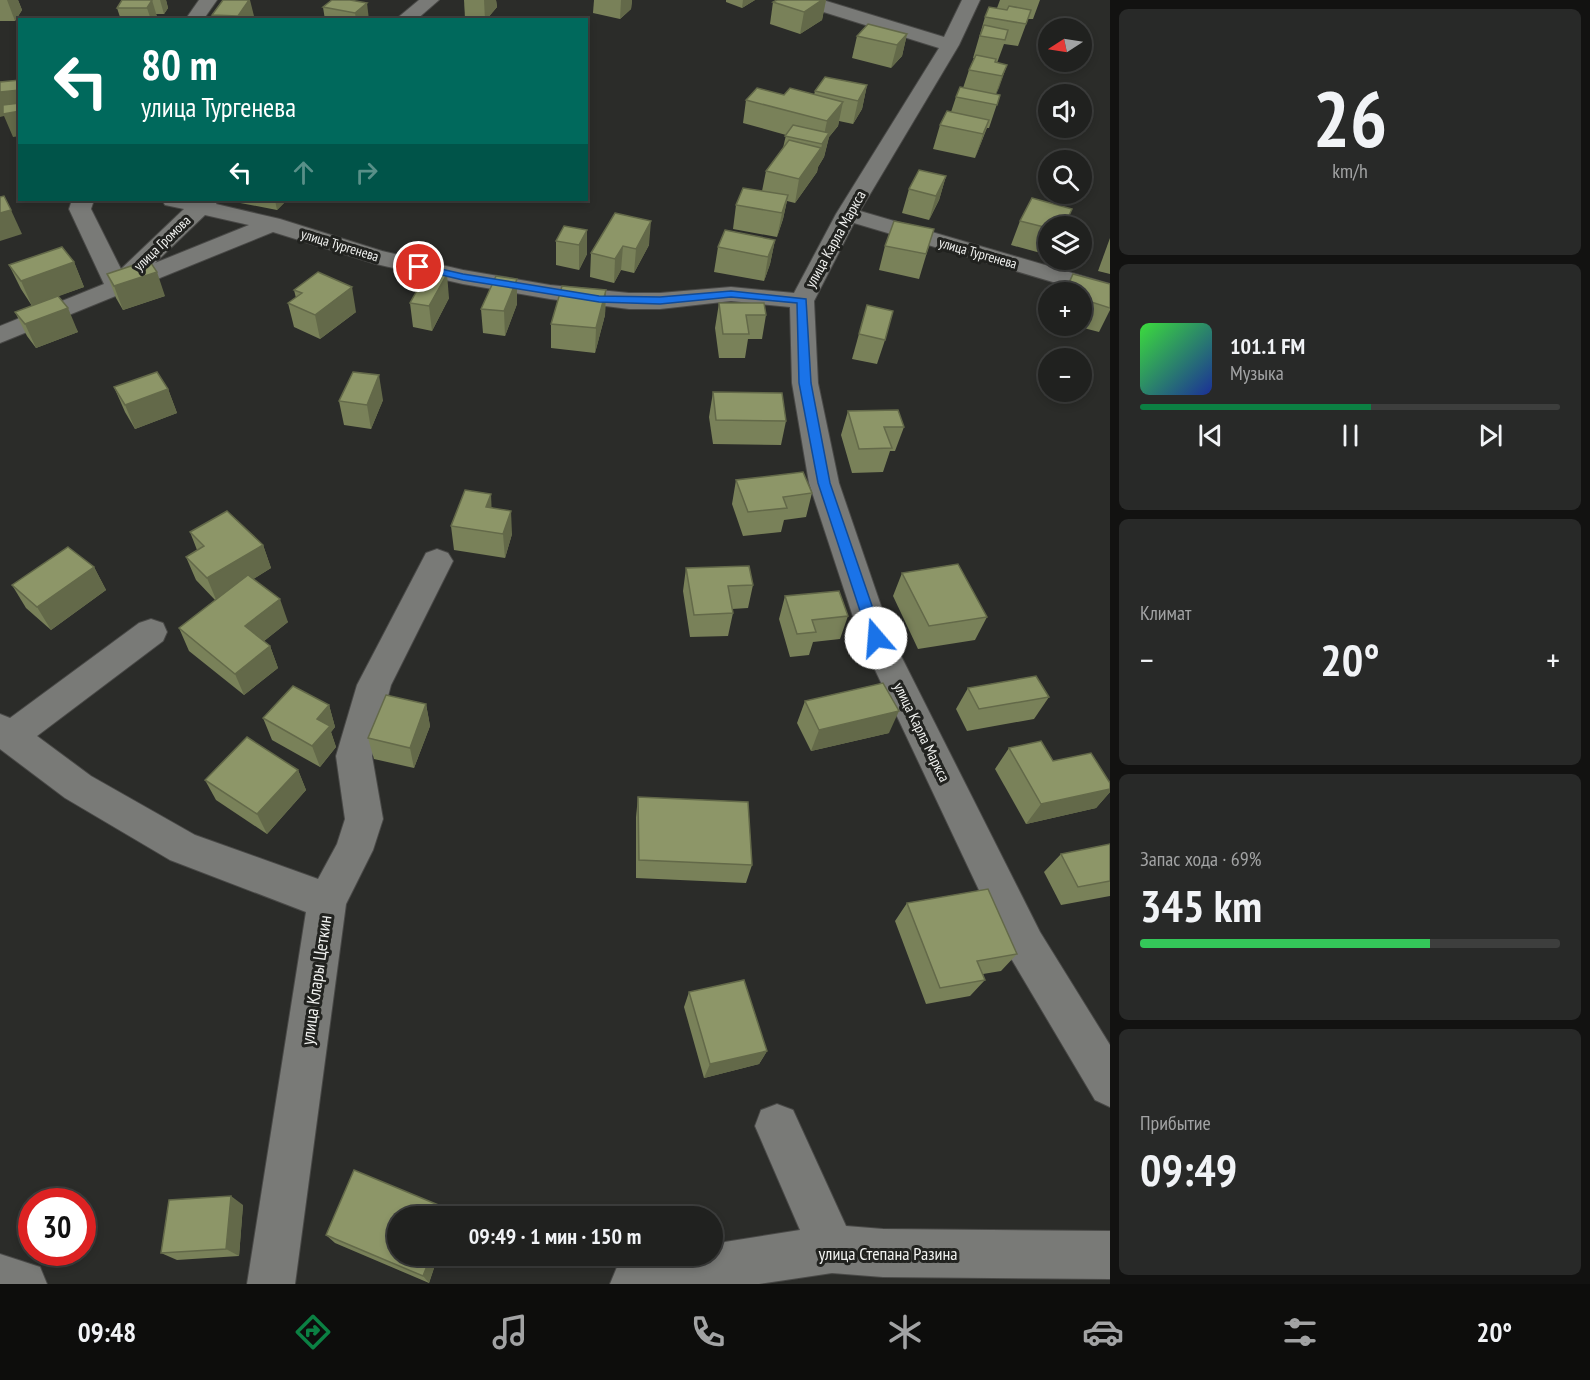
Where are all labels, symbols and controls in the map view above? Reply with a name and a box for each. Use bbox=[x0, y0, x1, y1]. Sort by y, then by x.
north arrow bbox=[1038, 18, 1092, 72]
map controls bbox=[1038, 18, 1092, 402]
text: 80 m bbox=[141, 37, 218, 92]
icon: left bbox=[42, 42, 120, 120]
text: 26 bbox=[1313, 68, 1387, 169]
button: sound bbox=[1038, 84, 1092, 138]
text: улица Тургенева bbox=[141, 90, 296, 124]
button: search bbox=[1038, 150, 1092, 204]
icon: left bbox=[224, 156, 257, 189]
icon: ahead bbox=[287, 156, 320, 189]
icon: right bbox=[350, 156, 383, 189]
text: km/h bbox=[1332, 158, 1368, 184]
street label: улица Карла Маркса bbox=[800, 187, 870, 291]
street label: улица Громова bbox=[130, 211, 194, 275]
button: layers bbox=[1038, 216, 1092, 270]
street label: улица Тургенева bbox=[299, 225, 381, 265]
street label: улица Тургенева bbox=[937, 233, 1019, 273]
pin bbox=[393, 241, 444, 292]
icon: arrive bbox=[402, 250, 435, 283]
button: + bbox=[1038, 282, 1092, 336]
text: 101.1 FM bbox=[1230, 332, 1305, 360]
button: − bbox=[1038, 348, 1092, 402]
text: Музыка bbox=[1230, 360, 1284, 386]
icon: previous bbox=[1194, 419, 1227, 452]
icon: pause bbox=[1334, 419, 1367, 452]
icon: next bbox=[1474, 419, 1507, 452]
text: Климат bbox=[1140, 600, 1191, 626]
position arrow bbox=[844, 606, 908, 670]
text: 20° bbox=[1320, 630, 1380, 688]
text: − bbox=[1140, 638, 1154, 681]
text: + bbox=[1546, 638, 1560, 681]
street label: улица Карла Маркса bbox=[890, 679, 954, 785]
text: Запас хода · 69% bbox=[1140, 846, 1261, 872]
text: 345 km bbox=[1140, 876, 1262, 934]
street label: улица Клары Цеткин bbox=[296, 914, 336, 1046]
text: Прибытие bbox=[1140, 1110, 1211, 1136]
text: 09:49 bbox=[1140, 1140, 1237, 1198]
speed limit sign: 30 bbox=[18, 1188, 96, 1266]
text: 09:49 · 1 мин · 150 m bbox=[469, 1222, 641, 1250]
street label: улица Степана Разина bbox=[819, 1242, 957, 1265]
icon: directions bbox=[292, 1311, 334, 1353]
icon: music bbox=[489, 1311, 531, 1353]
icon: phone bbox=[687, 1311, 729, 1353]
icon: climate bbox=[884, 1311, 926, 1353]
icon: car bbox=[1082, 1311, 1124, 1353]
icon: filters bbox=[1279, 1311, 1321, 1353]
text: 09:48 bbox=[78, 1315, 136, 1349]
text: 20° bbox=[1477, 1315, 1512, 1349]

